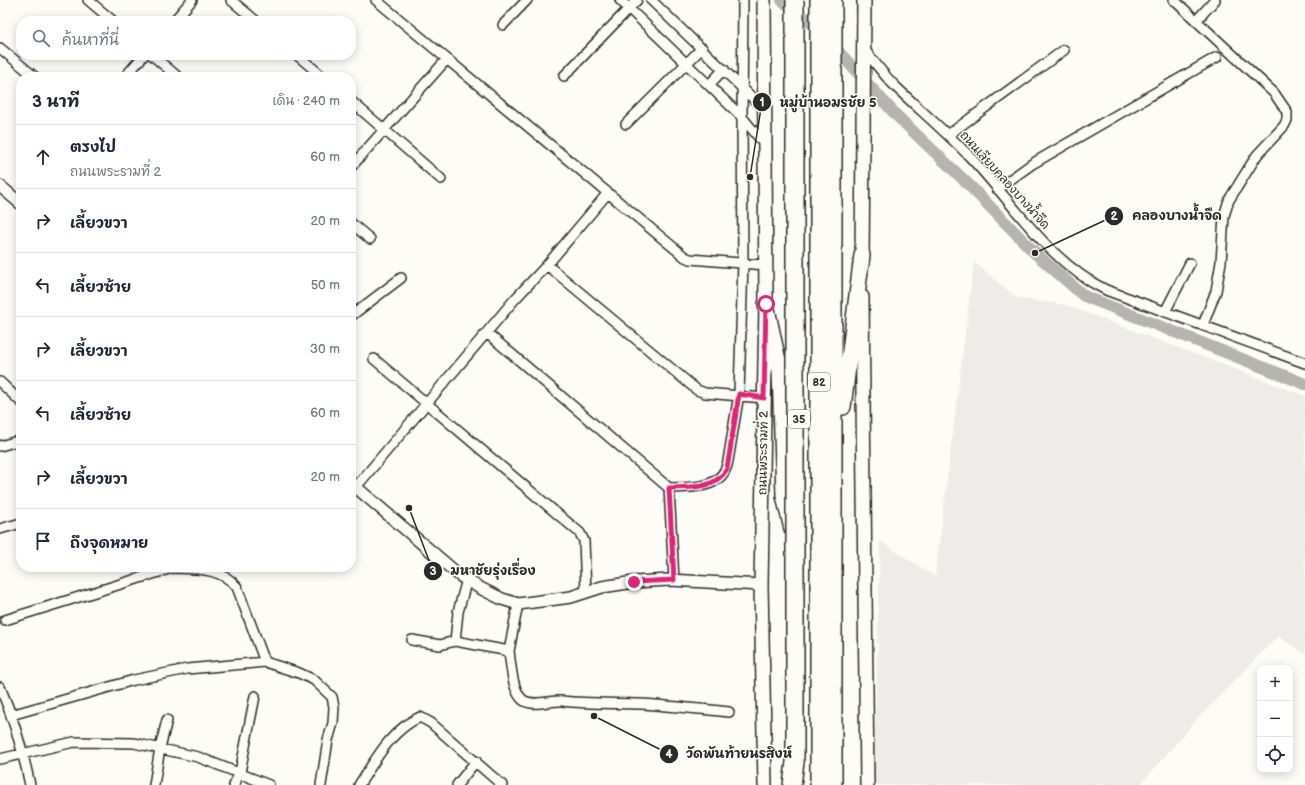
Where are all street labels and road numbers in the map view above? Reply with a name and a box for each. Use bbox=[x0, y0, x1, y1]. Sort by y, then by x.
street label: ถนนเลียบคลองบางน้ำจืด bbox=[957, 125, 1056, 233]
road number: 82 bbox=[808, 373, 830, 391]
road number: 35 bbox=[788, 410, 810, 428]
street label: ถนนพระรามที่ 2 bbox=[751, 411, 772, 495]

